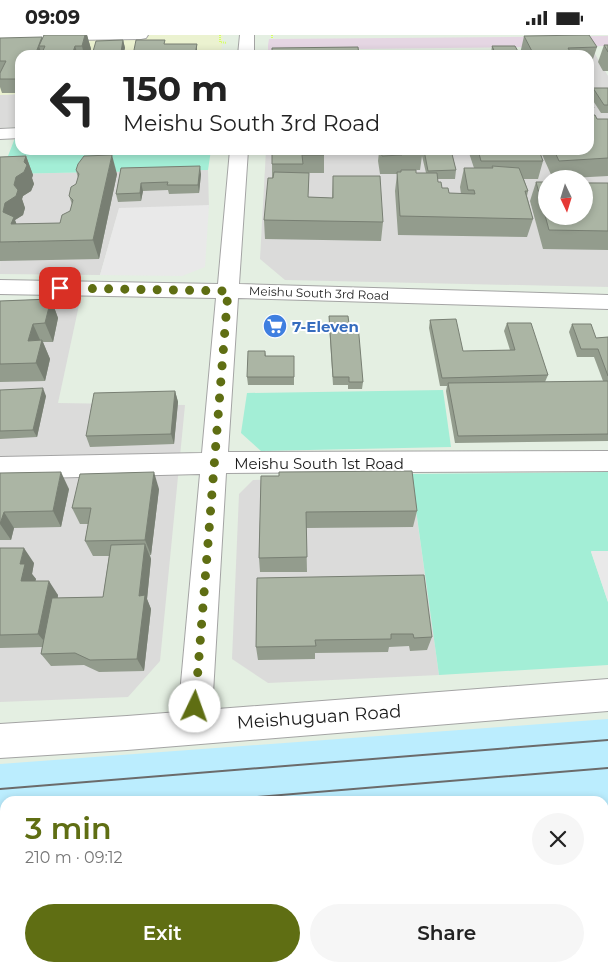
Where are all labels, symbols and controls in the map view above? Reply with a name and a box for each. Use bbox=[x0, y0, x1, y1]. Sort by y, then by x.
text: 09:09 bbox=[25, 6, 80, 29]
text: 150 m bbox=[123, 67, 228, 110]
icon: left bbox=[40, 70, 105, 135]
text: Meishu South 3rd Road bbox=[123, 110, 380, 137]
north arrow bbox=[538, 170, 592, 225]
map controls bbox=[538, 170, 593, 225]
pin bbox=[39, 267, 81, 309]
icon: arrive bbox=[46, 274, 74, 302]
street label: Meishu South 3rd Road bbox=[249, 283, 389, 303]
supermarket icon: 7-Eleven bbox=[262, 313, 288, 339]
place label: 7-Eleven bbox=[292, 317, 359, 336]
street label: Meishu South 1st Road bbox=[234, 454, 404, 473]
position arrow bbox=[168, 680, 220, 732]
street label: Meishuguan Road bbox=[236, 700, 402, 734]
text: 3 min bbox=[25, 810, 112, 847]
button: close bbox=[532, 813, 584, 865]
text: 210 m · 09:12 bbox=[25, 848, 123, 867]
button: Exit bbox=[25, 904, 300, 962]
button: Share bbox=[310, 904, 584, 962]

